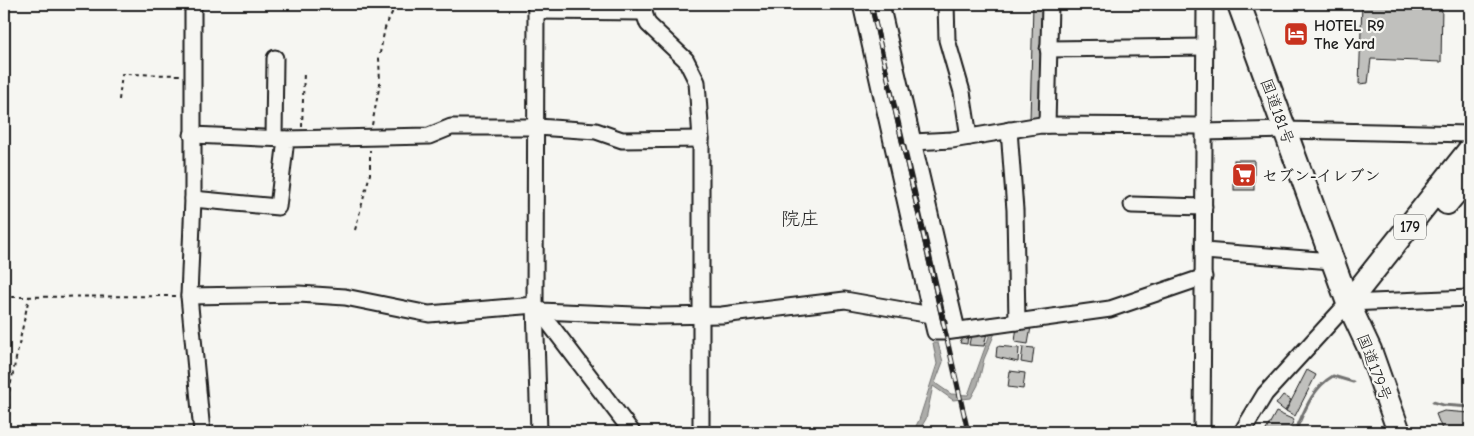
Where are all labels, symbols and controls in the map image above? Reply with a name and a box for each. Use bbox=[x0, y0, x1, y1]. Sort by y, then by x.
place label: HOTEL R9 The Yard bbox=[1314, 17, 1385, 53]
hotel icon: HOTEL R9 The Yard bbox=[1283, 21, 1309, 47]
street label: 国道181号 bbox=[1257, 76, 1297, 147]
supermarket icon: セブン-イレブン bbox=[1231, 162, 1257, 188]
place label: セブン-イレブン bbox=[1262, 167, 1381, 185]
district label: 院庄 bbox=[781, 208, 819, 230]
road number: 179 bbox=[1394, 214, 1426, 240]
street label: 国道179号 bbox=[1353, 331, 1395, 403]

